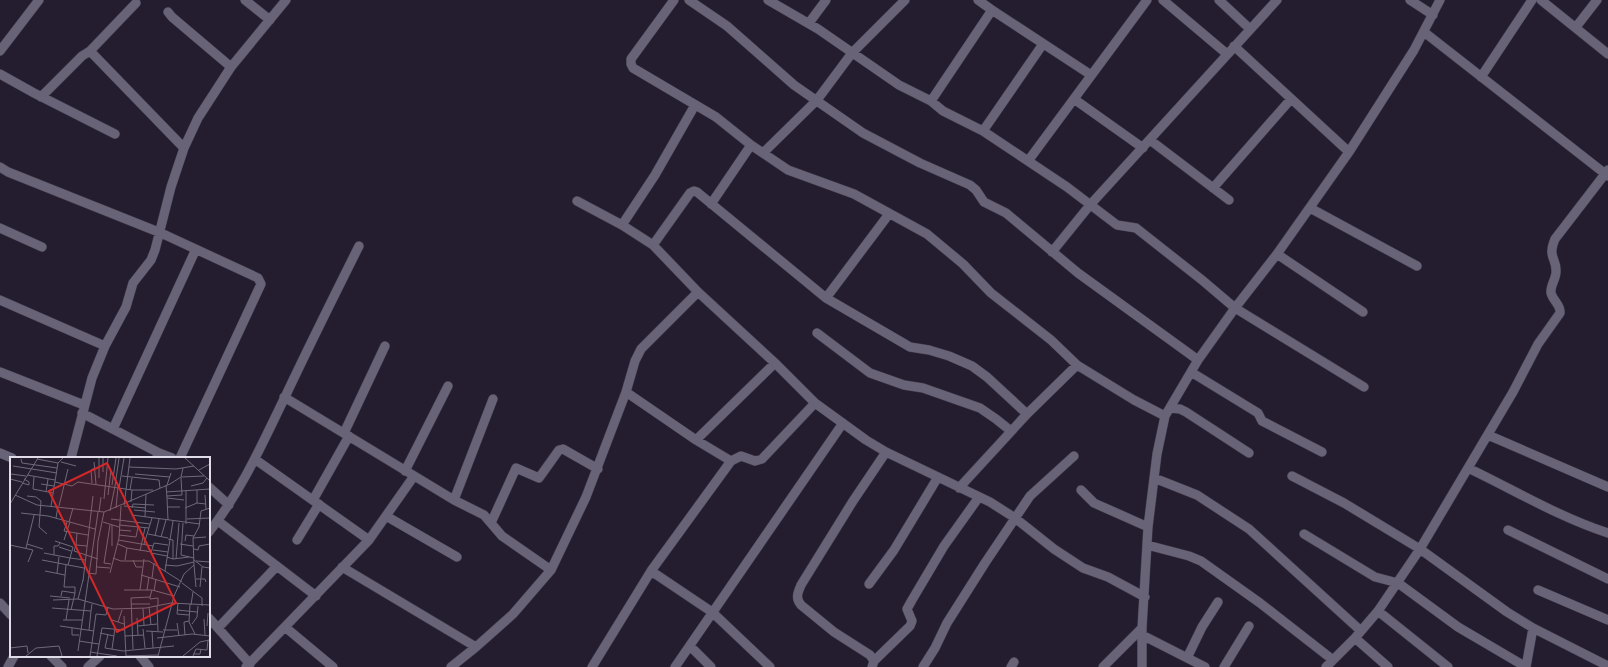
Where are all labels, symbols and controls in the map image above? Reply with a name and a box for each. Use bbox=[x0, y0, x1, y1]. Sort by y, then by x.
inset map bbox=[10, 457, 210, 657]

